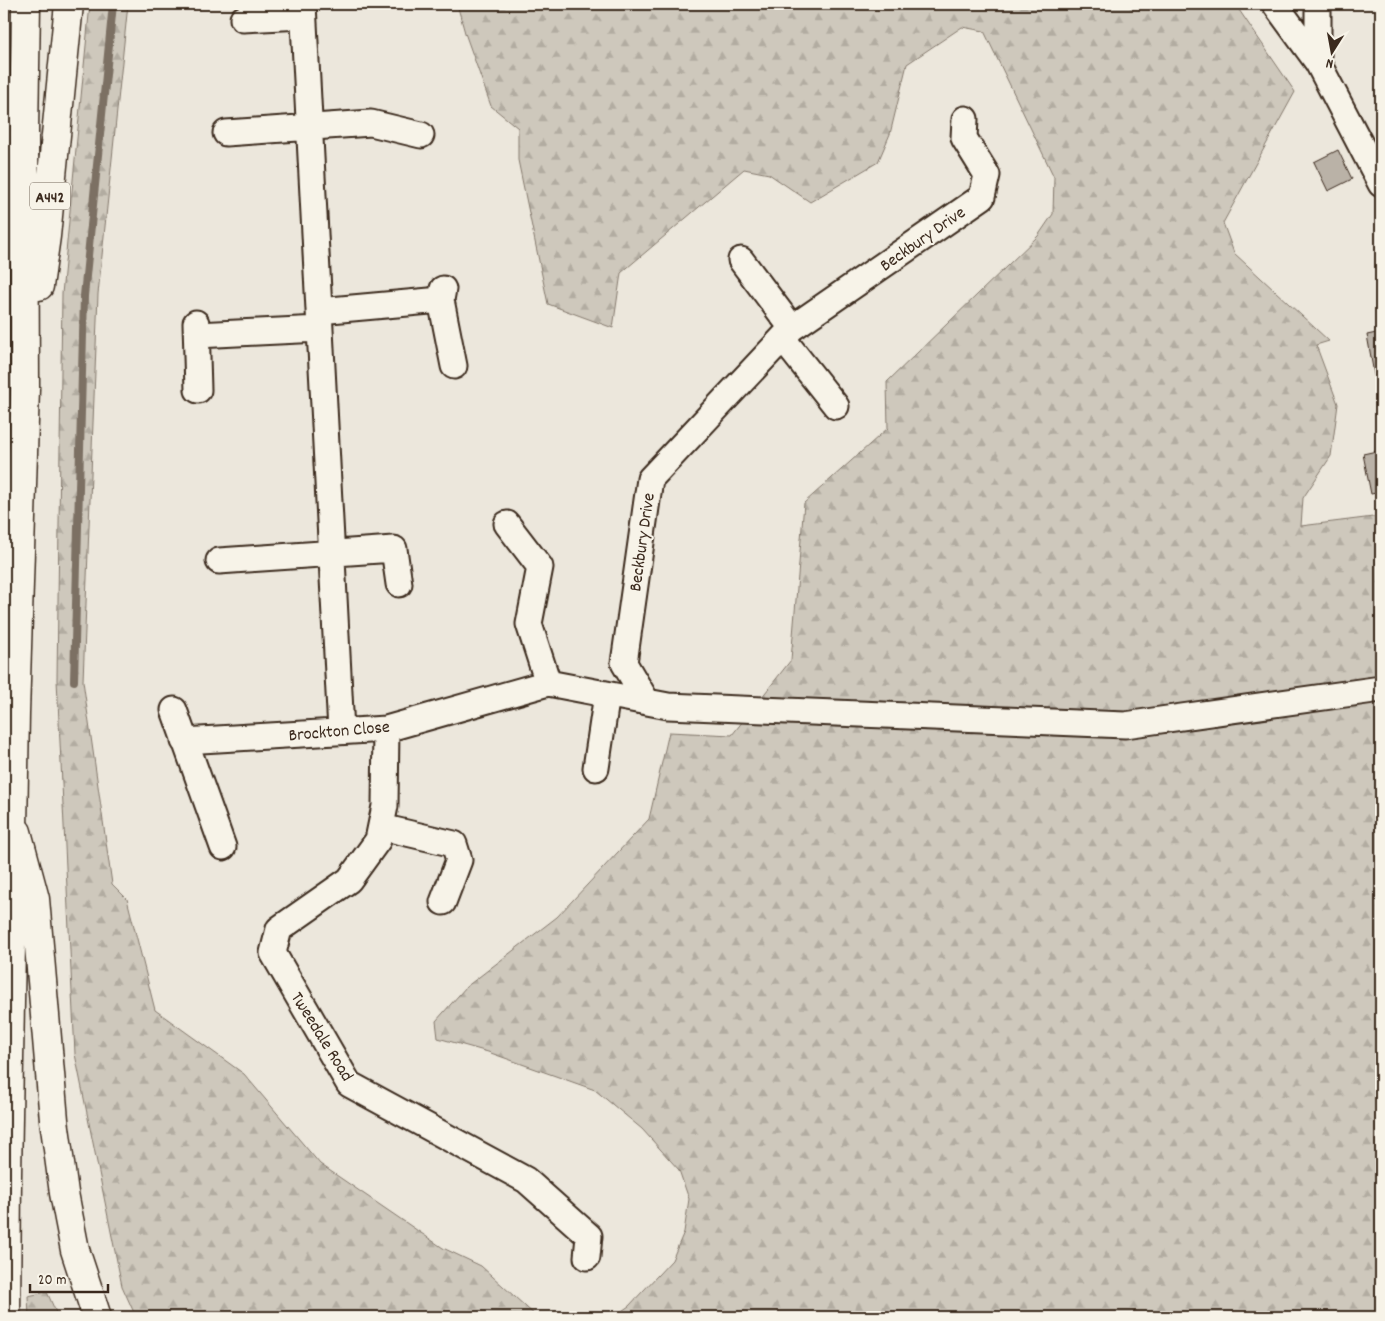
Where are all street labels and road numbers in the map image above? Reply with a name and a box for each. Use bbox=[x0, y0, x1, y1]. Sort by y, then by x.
road number: A442 bbox=[30, 182, 70, 210]
street label: Beckbury Drive bbox=[876, 201, 971, 279]
street label: Beckbury Drive bbox=[624, 491, 663, 593]
street label: Brockton Close bbox=[288, 716, 391, 749]
street label: Tweedale Road bbox=[283, 988, 358, 1087]

